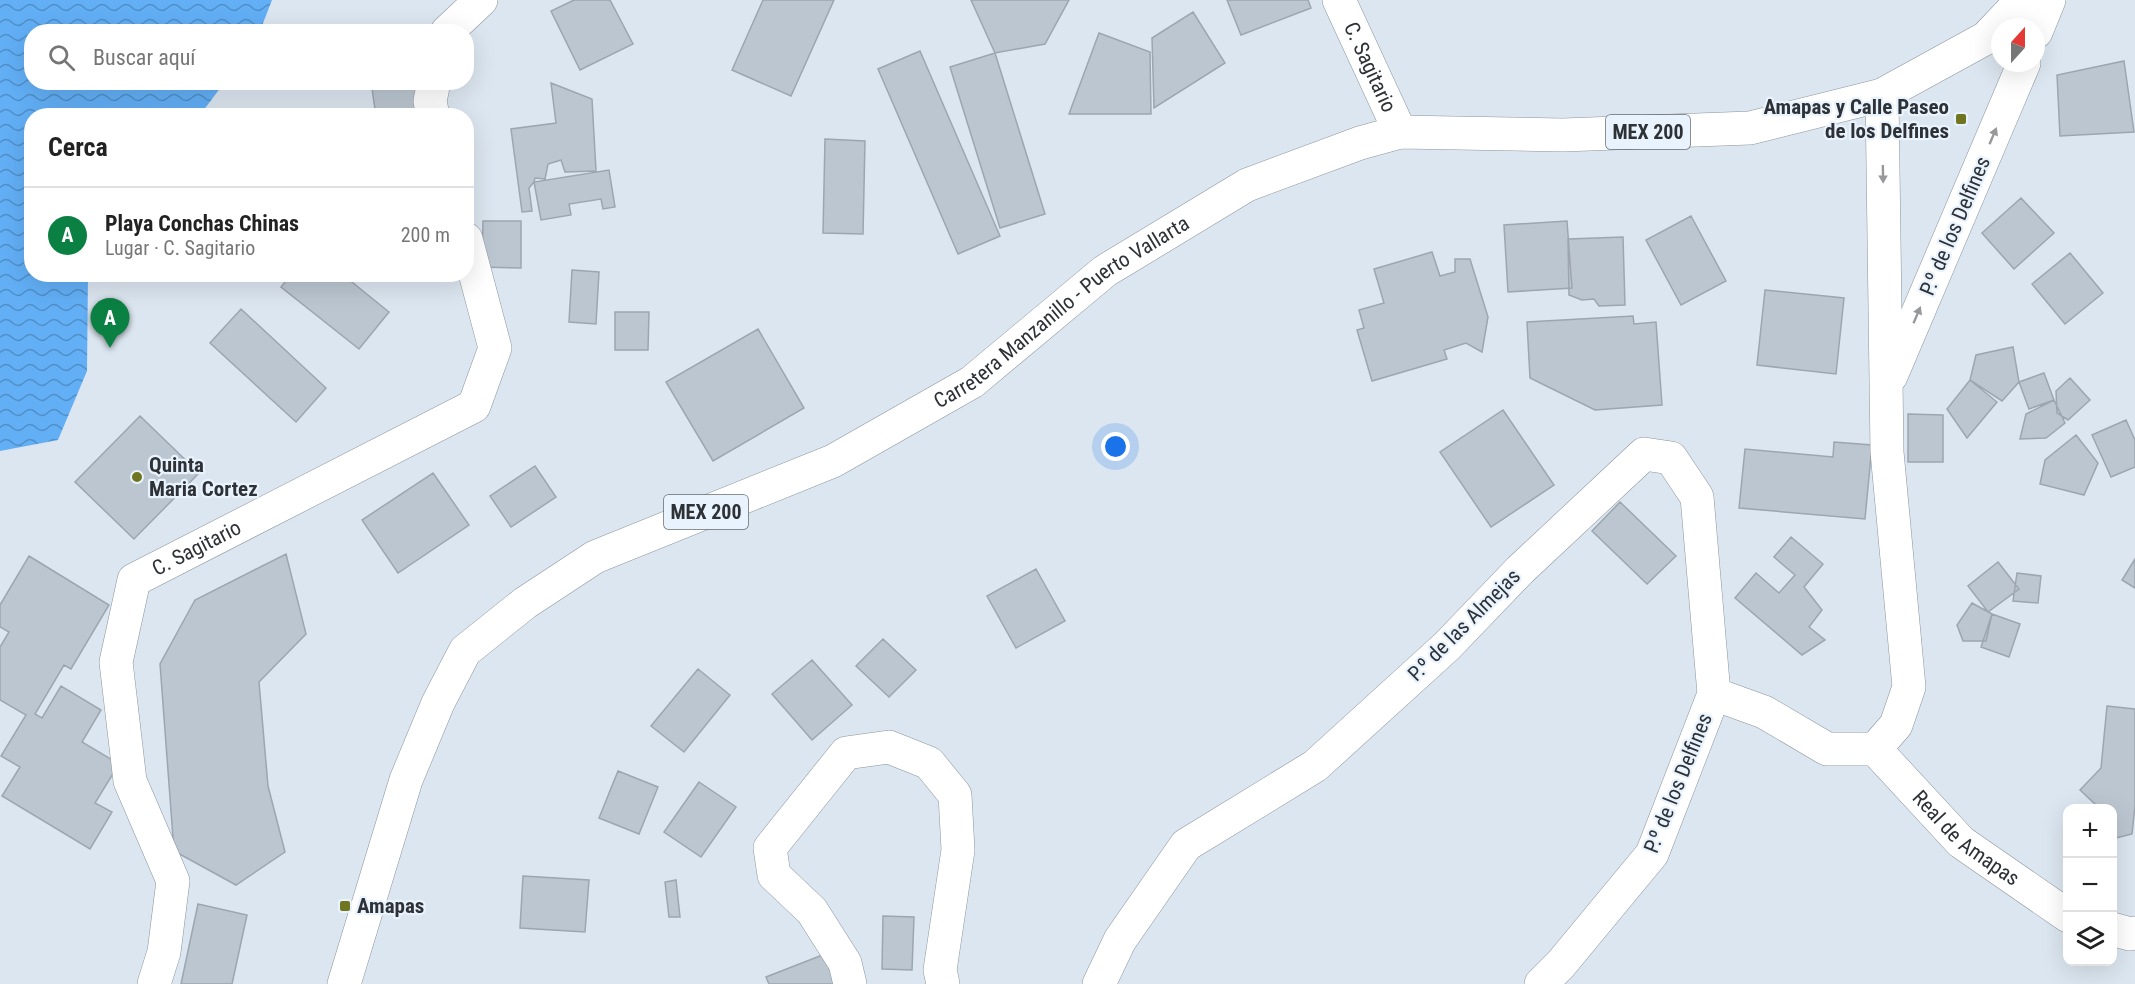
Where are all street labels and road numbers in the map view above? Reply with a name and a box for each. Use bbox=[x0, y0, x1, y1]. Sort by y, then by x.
street label: C. Sagitario bbox=[1339, 18, 1401, 116]
road number: MEX 200 bbox=[1606, 115, 1690, 149]
street label: P.º de los Delfines bbox=[1915, 153, 1995, 299]
street label: Carretera Manzanillo - Puerto Vallarta bbox=[930, 211, 1193, 413]
road number: MEX 200 bbox=[664, 495, 748, 529]
street label: C. Sagitario bbox=[148, 515, 245, 581]
street label: P.º de las Almejas bbox=[1403, 564, 1525, 686]
street label: P.º de los Delfines bbox=[1639, 710, 1717, 856]
street label: Real de Amapas bbox=[1908, 786, 2024, 891]

